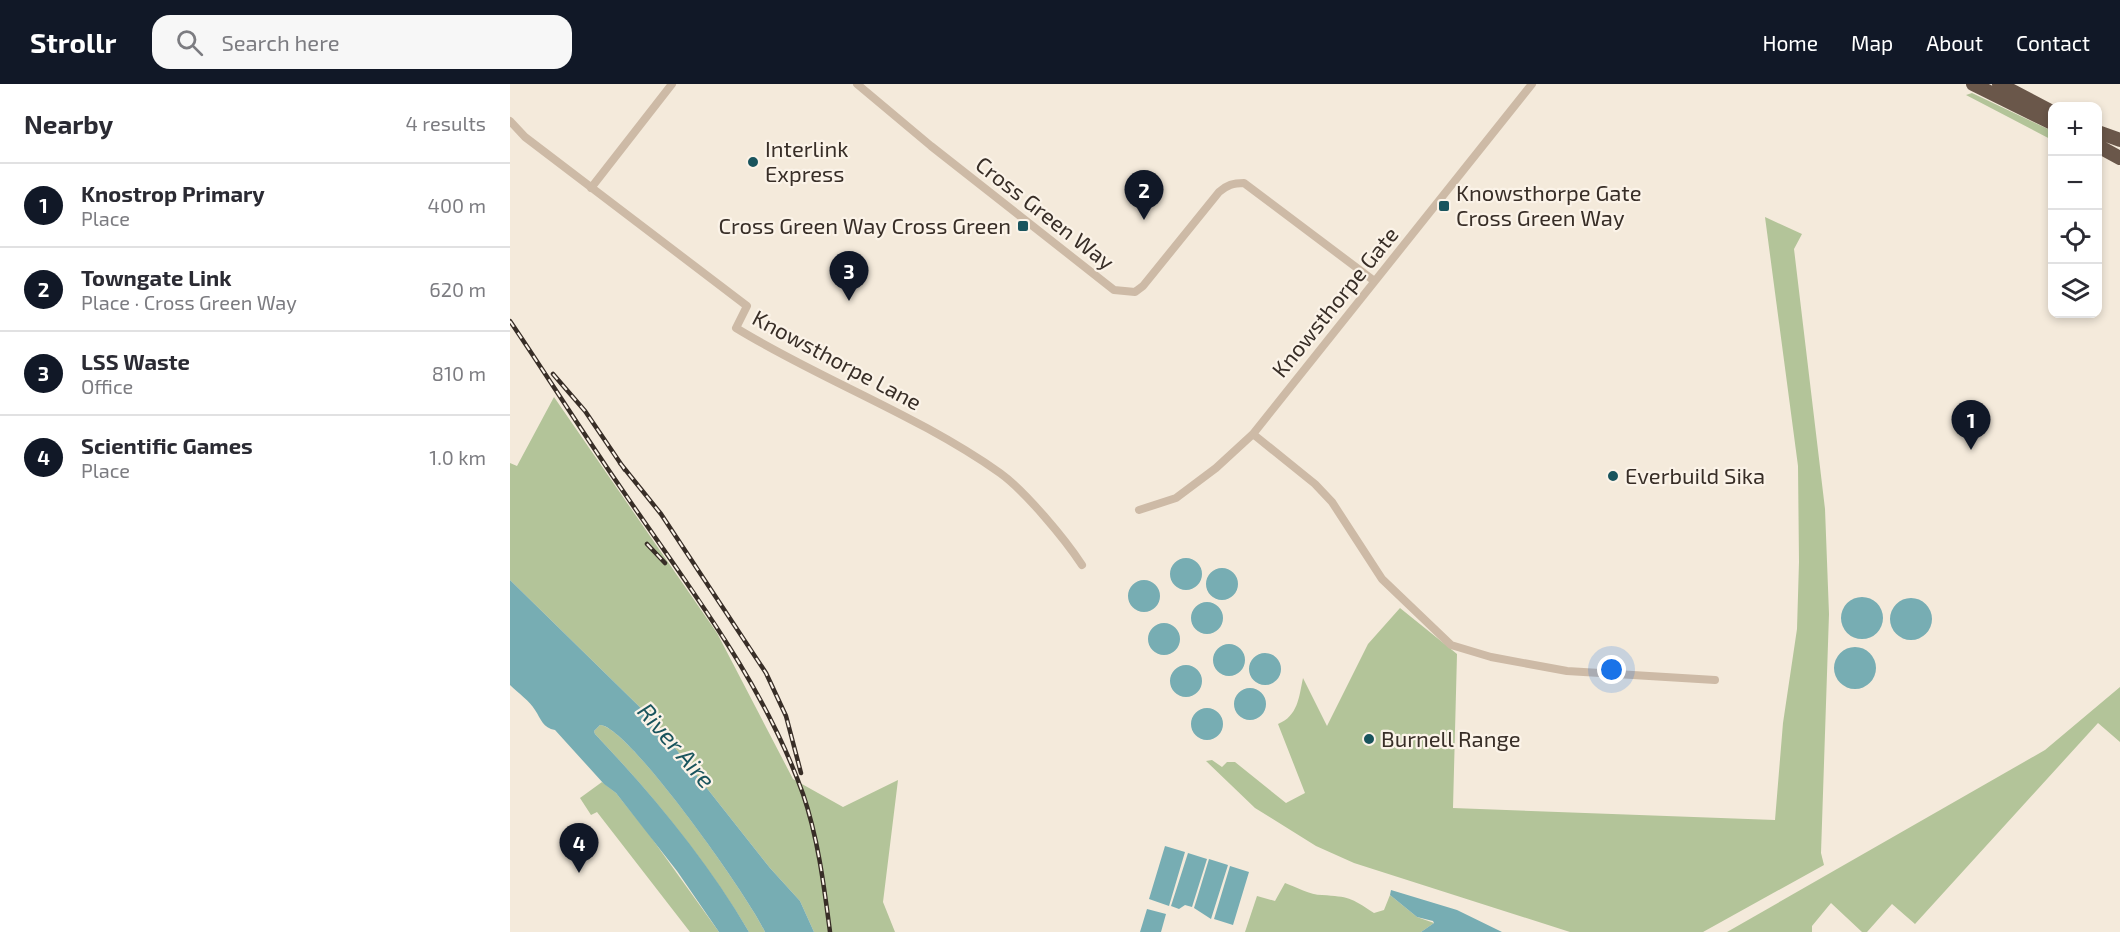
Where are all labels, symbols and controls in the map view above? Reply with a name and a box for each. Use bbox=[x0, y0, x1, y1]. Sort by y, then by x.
search box bbox=[152, 15, 572, 69]
text: Strollr bbox=[30, 25, 116, 59]
icon: search bbox=[173, 26, 206, 59]
text: Search here bbox=[221, 29, 340, 55]
text: Home bbox=[1762, 30, 1818, 55]
text: Map bbox=[1851, 30, 1893, 55]
text: About bbox=[1926, 30, 1983, 55]
text: Contact bbox=[2016, 30, 2090, 55]
map controls bbox=[2048, 102, 2102, 318]
button: + bbox=[2048, 102, 2102, 156]
text: Nearby bbox=[24, 108, 113, 139]
text: 4 results bbox=[406, 111, 486, 135]
place label: Interlink Express bbox=[765, 135, 849, 186]
street label: Cross Green Way bbox=[971, 150, 1120, 275]
marker: Interlink Express bbox=[746, 155, 760, 169]
button: − bbox=[2048, 156, 2102, 210]
pin: 2 bbox=[1124, 170, 1164, 220]
place label: Knowsthorpe Gate Cross Green Way bbox=[1456, 179, 1642, 230]
text: Knostrop Primary bbox=[81, 180, 265, 206]
text: 1 bbox=[39, 193, 48, 217]
text: 400 m bbox=[428, 193, 486, 217]
marker: Knowsthorpe Gate Cross Green Way bbox=[1437, 199, 1451, 213]
text: Place bbox=[81, 206, 130, 230]
button: locate bbox=[2048, 210, 2102, 264]
place label: Cross Green Way Cross Green bbox=[718, 212, 1011, 238]
marker: Cross Green Way Cross Green bbox=[1016, 219, 1030, 233]
street label: Knowsthorpe Gate bbox=[1266, 221, 1403, 382]
pin: 3 bbox=[830, 252, 868, 301]
text: Towngate Link bbox=[81, 264, 232, 290]
button: layers bbox=[2048, 264, 2102, 318]
text: 2 bbox=[38, 277, 49, 301]
text: 620 m bbox=[429, 277, 486, 301]
text: Place · Cross Green Way bbox=[81, 290, 297, 314]
street label: Knowsthorpe Lane bbox=[749, 304, 926, 415]
text: LSS Waste bbox=[81, 348, 190, 374]
text: 3 bbox=[38, 361, 49, 385]
text: 810 m bbox=[432, 361, 486, 385]
text: Office bbox=[81, 374, 133, 398]
pin: 1 bbox=[1952, 400, 1990, 450]
text: Scientific Games bbox=[81, 432, 253, 458]
text: 4 bbox=[37, 445, 50, 469]
text: 1.0 km bbox=[429, 445, 486, 469]
text: Place bbox=[81, 458, 130, 482]
place label: Everbuild Sika bbox=[1625, 462, 1765, 488]
marker: Everbuild Sika bbox=[1606, 469, 1620, 483]
your location bbox=[1597, 655, 1626, 684]
water label: River Aire bbox=[632, 697, 722, 794]
place label: Burnell Range bbox=[1381, 725, 1520, 751]
marker: Burnell Range bbox=[1362, 732, 1376, 746]
pin: 4 bbox=[560, 824, 598, 873]

